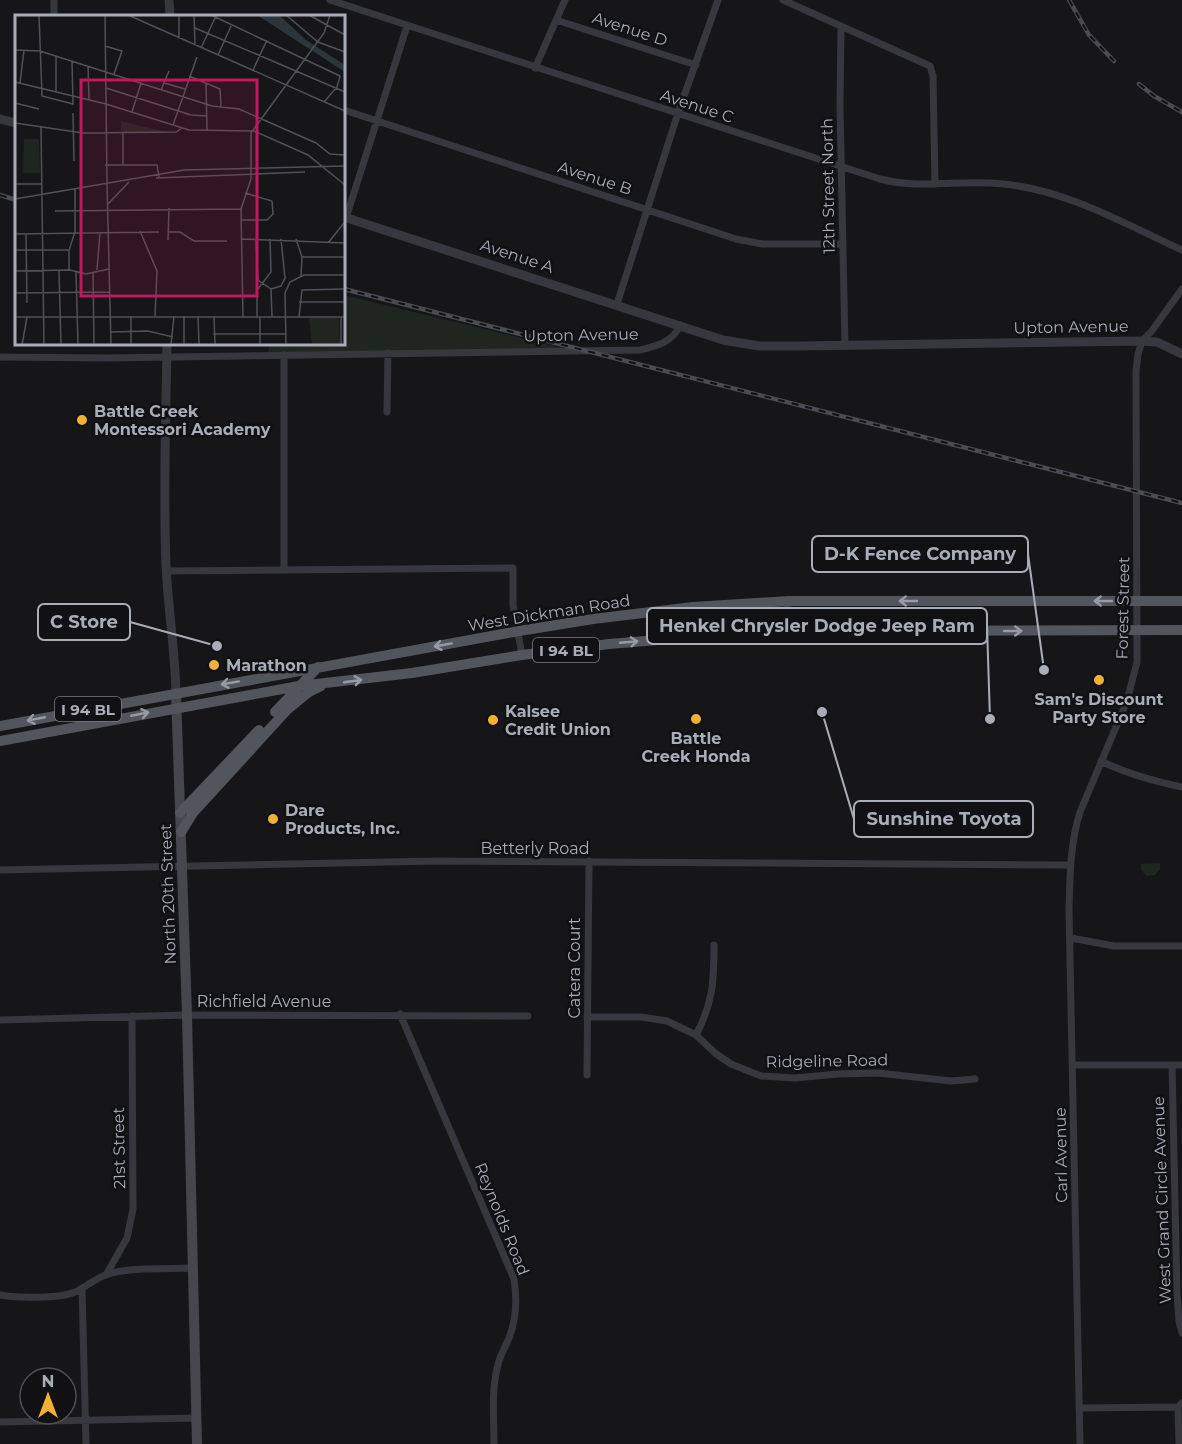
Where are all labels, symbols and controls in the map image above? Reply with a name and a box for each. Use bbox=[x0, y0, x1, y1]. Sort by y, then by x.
street label: Avenue D bbox=[590, 8, 670, 50]
inset map bbox=[15, 15, 345, 345]
street label: Avenue C bbox=[658, 85, 736, 127]
street label: 12th Street North bbox=[817, 118, 839, 254]
street label: Avenue B bbox=[556, 157, 634, 199]
street label: Avenue A bbox=[478, 235, 557, 277]
street label: Upton Avenue bbox=[1013, 316, 1129, 338]
street label: Upton Avenue bbox=[523, 324, 639, 346]
place label: Battle Creek Montessori Academy bbox=[94, 402, 271, 439]
marker: Battle Creek Montessori Academy bbox=[75, 413, 89, 427]
callout: D-K Fence Company bbox=[812, 536, 1028, 572]
text: D-K Fence Company bbox=[824, 543, 1016, 565]
street label: Forest Street bbox=[1113, 556, 1133, 659]
street label: West Dickman Road bbox=[466, 591, 632, 635]
one-way arrow bbox=[898, 595, 918, 607]
one-way arrow bbox=[1093, 595, 1113, 607]
callout: C Store bbox=[38, 604, 130, 640]
callout: Henkel Chrysler Dodge Jeep Ram bbox=[647, 608, 987, 644]
text: C Store bbox=[50, 611, 118, 633]
text: Henkel Chrysler Dodge Jeep Ram bbox=[659, 615, 975, 637]
one-way arrow bbox=[1003, 625, 1023, 637]
one-way arrow bbox=[619, 636, 639, 647]
road number: I 94 BL bbox=[533, 638, 599, 662]
one-way arrow bbox=[433, 640, 453, 651]
place label: Marathon bbox=[226, 656, 307, 675]
marker: Marathon bbox=[207, 658, 221, 672]
marker: Sam's Discount Party Store bbox=[1092, 673, 1106, 687]
one-way arrow bbox=[343, 675, 363, 686]
one-way arrow bbox=[221, 678, 240, 689]
place label: Sam's Discount Party Store bbox=[1035, 690, 1164, 727]
road number: I 94 BL bbox=[55, 697, 121, 721]
place label: Kalsee Credit Union bbox=[505, 702, 611, 739]
one-way arrow bbox=[130, 709, 149, 720]
marker: Battle Creek Honda bbox=[689, 712, 703, 726]
marker: Kalsee Credit Union bbox=[486, 713, 500, 727]
one-way arrow bbox=[27, 714, 46, 725]
place label: Battle Creek Honda bbox=[641, 729, 751, 766]
place label: Dare Products, Inc. bbox=[285, 801, 400, 838]
callout: Sunshine Toyota bbox=[854, 801, 1033, 837]
text: Sunshine Toyota bbox=[866, 808, 1022, 830]
marker: Dare Products, Inc. bbox=[266, 812, 280, 826]
street label: North 20th Street bbox=[156, 823, 180, 965]
street label: Betterly Road bbox=[480, 839, 590, 858]
street label: Catera Court bbox=[565, 917, 584, 1018]
street label: Richfield Avenue bbox=[197, 992, 331, 1011]
street label: Ridgeline Road bbox=[766, 1050, 888, 1072]
street label: West Grand Circle Avenue bbox=[1149, 1096, 1175, 1304]
street label: 21st Street bbox=[109, 1106, 129, 1189]
street label: Carl Avenue bbox=[1051, 1107, 1071, 1203]
street label: Reynolds Road bbox=[471, 1160, 533, 1278]
north arrow bbox=[18, 1366, 78, 1426]
text: N bbox=[42, 1372, 54, 1391]

